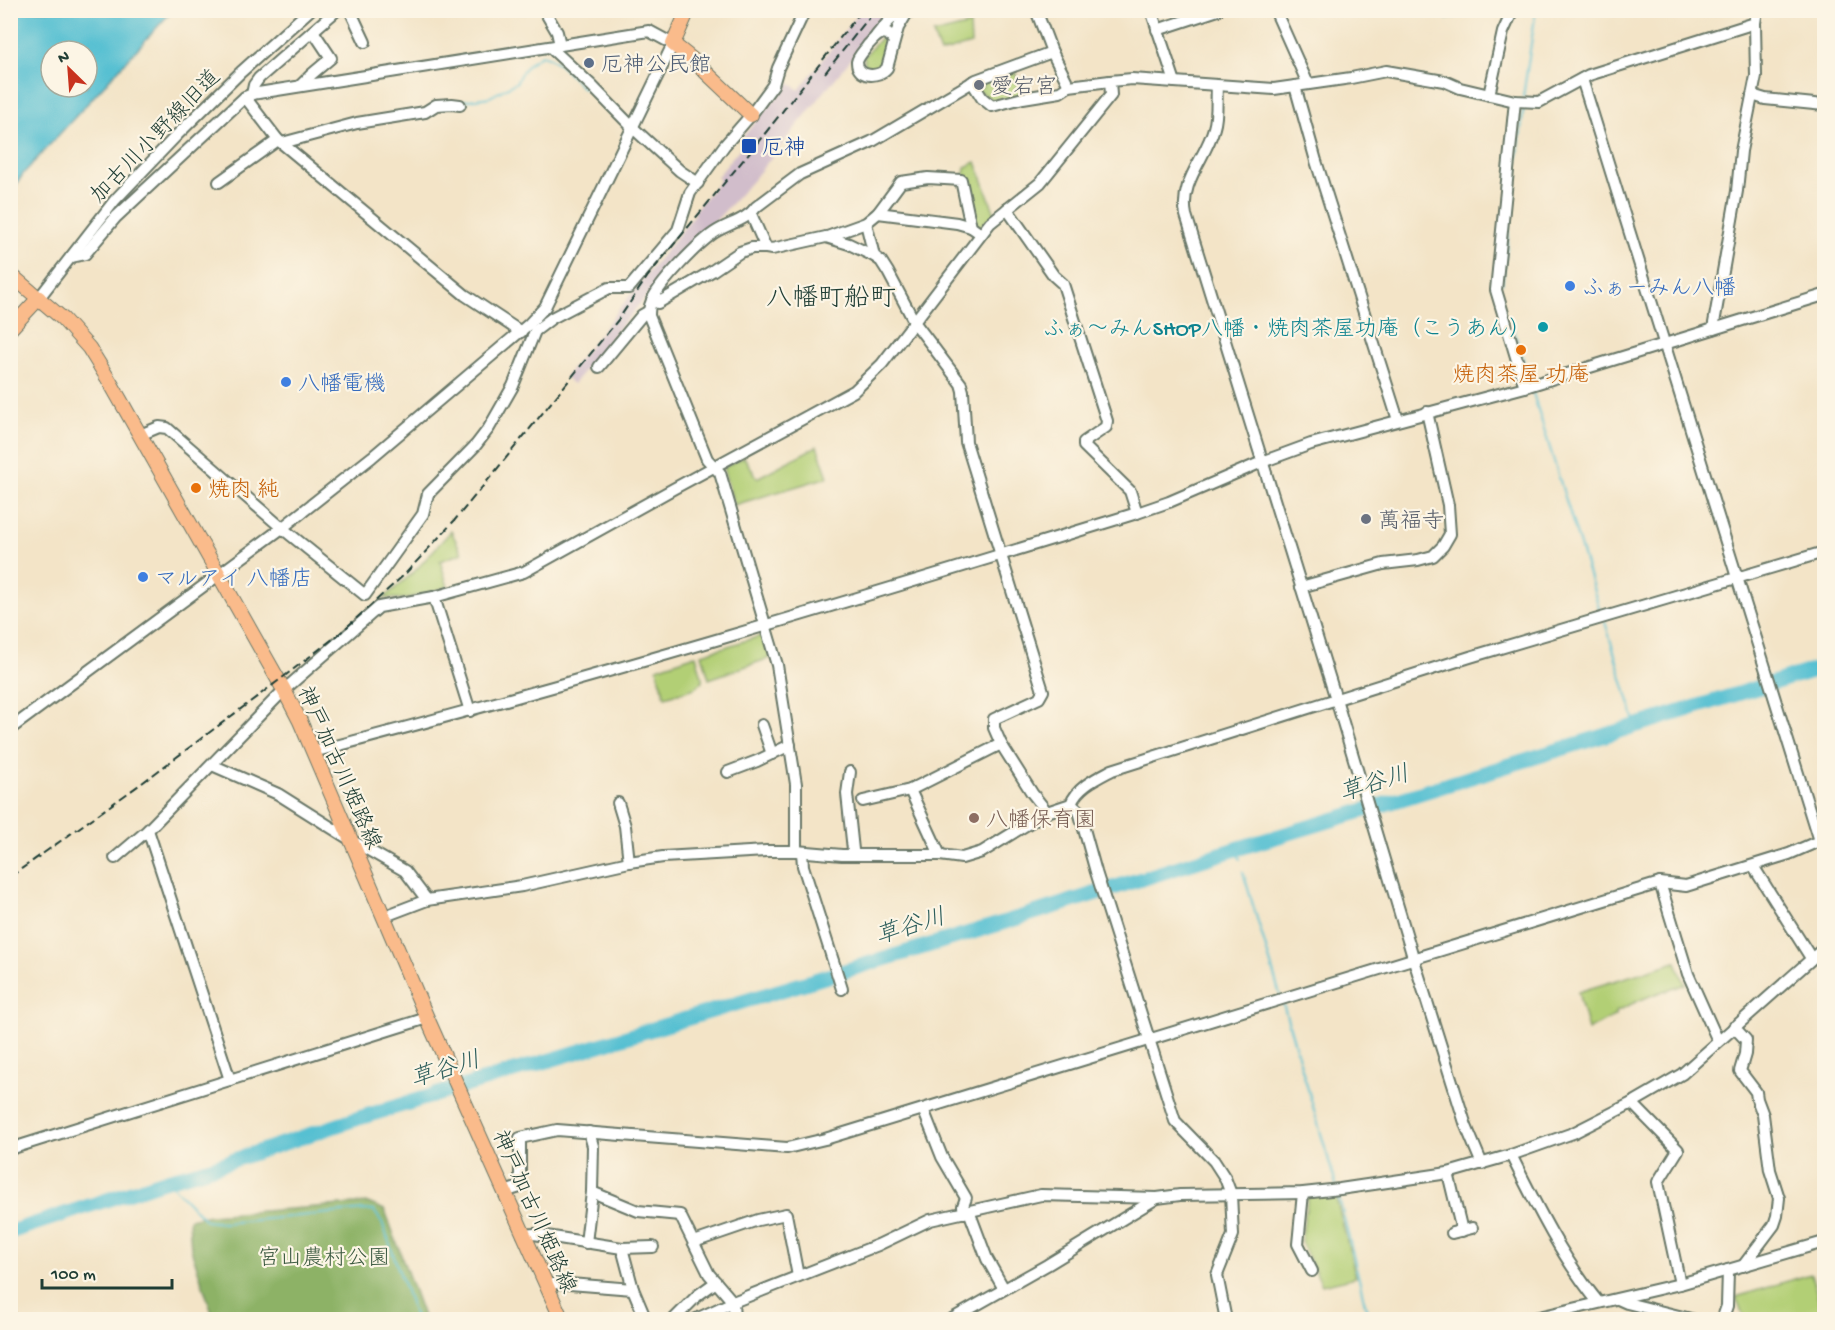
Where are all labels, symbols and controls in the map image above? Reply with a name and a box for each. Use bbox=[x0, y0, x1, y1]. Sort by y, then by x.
north arrow bbox=[39, 39, 99, 99]
text: N bbox=[55, 48, 73, 69]
place label: 厄神公民館 bbox=[601, 53, 711, 80]
marker: 厄神公民館 bbox=[582, 56, 596, 70]
street label: 加古川小野線旧道 bbox=[86, 65, 227, 210]
place label: 愛宕宮 bbox=[991, 75, 1057, 102]
marker: 愛宕宮 bbox=[972, 78, 986, 92]
place label: 厄神 bbox=[762, 136, 806, 163]
marker: 厄神 bbox=[740, 137, 758, 155]
place label: ふぁーみん八幡 bbox=[1582, 276, 1736, 303]
marker: ふぁーみん八幡 bbox=[1563, 279, 1577, 293]
district label: 八幡町船町 bbox=[766, 284, 896, 316]
place label: ふぁ～みんSHOP八幡・焼肉茶屋功庵（こうあん） bbox=[1043, 317, 1531, 344]
marker: ふぁ～みんSHOP八幡・焼肉茶屋功庵（こうあん） bbox=[1536, 320, 1550, 334]
marker: 焼肉茶屋 功庵 bbox=[1514, 343, 1528, 357]
place label: 焼肉茶屋 功庵 bbox=[1452, 363, 1590, 390]
place label: 八幡電機 bbox=[298, 372, 386, 399]
marker: 八幡電機 bbox=[279, 375, 293, 389]
place label: 焼肉 純 bbox=[208, 478, 279, 505]
marker: 焼肉 純 bbox=[189, 481, 203, 495]
place label: 萬福寺 bbox=[1378, 509, 1444, 536]
marker: 萬福寺 bbox=[1359, 512, 1373, 526]
place label: マルアイ 八幡店 bbox=[155, 567, 312, 594]
marker: マルアイ 八幡店 bbox=[136, 570, 150, 584]
street label: 神戸加古川姫路線 bbox=[290, 683, 386, 854]
water label: 草谷川 bbox=[1336, 760, 1414, 810]
place label: 八幡保育園 bbox=[986, 808, 1096, 835]
marker: 八幡保育園 bbox=[967, 811, 981, 825]
water label: 草谷川 bbox=[872, 903, 950, 953]
water label: 草谷川 bbox=[407, 1046, 485, 1096]
street label: 神戸加古川姫路線 bbox=[485, 1127, 581, 1298]
park label: 宮山農村公園 bbox=[258, 1246, 390, 1273]
scale bar bbox=[42, 1252, 172, 1290]
text: 100 m bbox=[50, 1265, 96, 1286]

